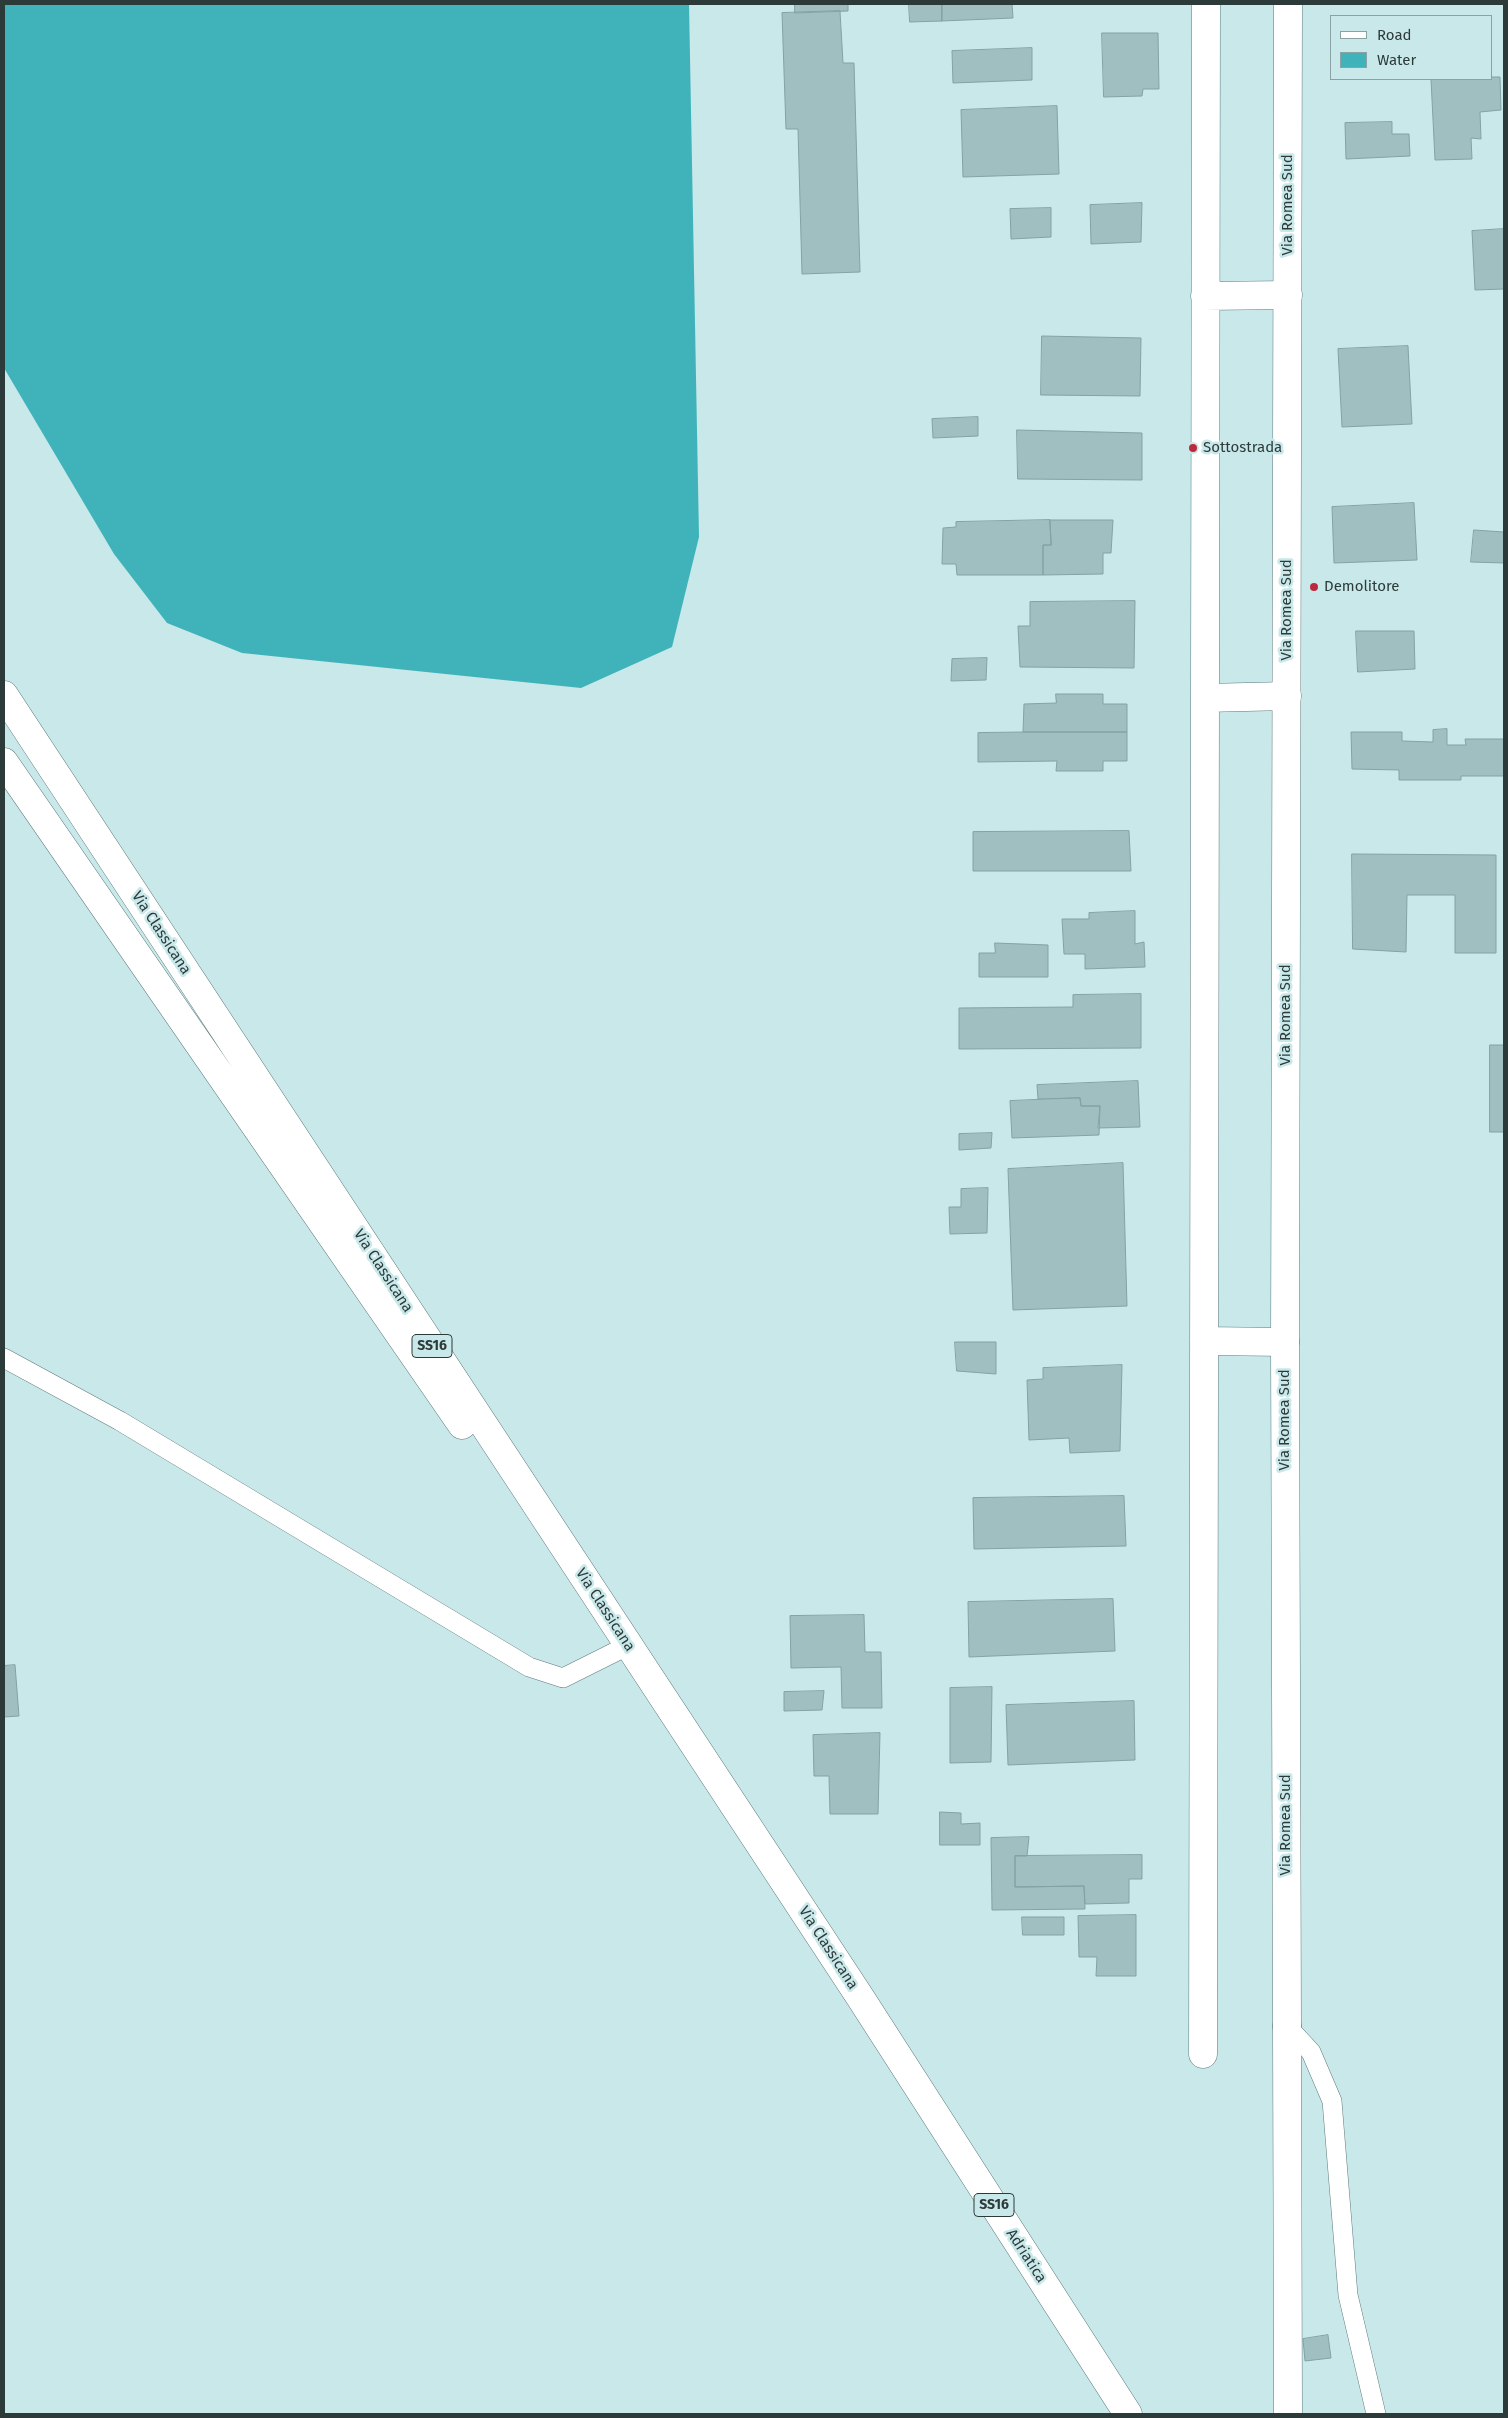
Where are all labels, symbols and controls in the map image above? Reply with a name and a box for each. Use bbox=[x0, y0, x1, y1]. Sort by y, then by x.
legend bbox=[1330, 15, 1493, 80]
text: Road bbox=[1377, 26, 1412, 44]
text: Water bbox=[1377, 51, 1416, 69]
street label: Via Romea Sud bbox=[1279, 154, 1297, 256]
place label: Sottostrada bbox=[1203, 439, 1282, 457]
marker: Sottostrada bbox=[1187, 442, 1199, 454]
street label: Via Romea Sud bbox=[1278, 559, 1296, 661]
place label: Demolitore bbox=[1324, 578, 1400, 596]
marker: Demolitore bbox=[1308, 581, 1320, 593]
street label: Via Classicana bbox=[127, 888, 195, 978]
street label: Via Romea Sud bbox=[1277, 964, 1295, 1066]
street label: Via Classicana bbox=[349, 1226, 417, 1316]
road number: SS16 bbox=[412, 1334, 452, 1358]
street label: Via Romea Sud bbox=[1276, 1369, 1294, 1471]
street label: Via Classicana bbox=[571, 1565, 639, 1655]
street label: Via Romea Sud bbox=[1277, 1774, 1295, 1876]
street label: Via Classicana bbox=[794, 1903, 862, 1993]
road number: SS16 bbox=[974, 2194, 1014, 2216]
street label: Adriatica bbox=[1002, 2226, 1050, 2286]

